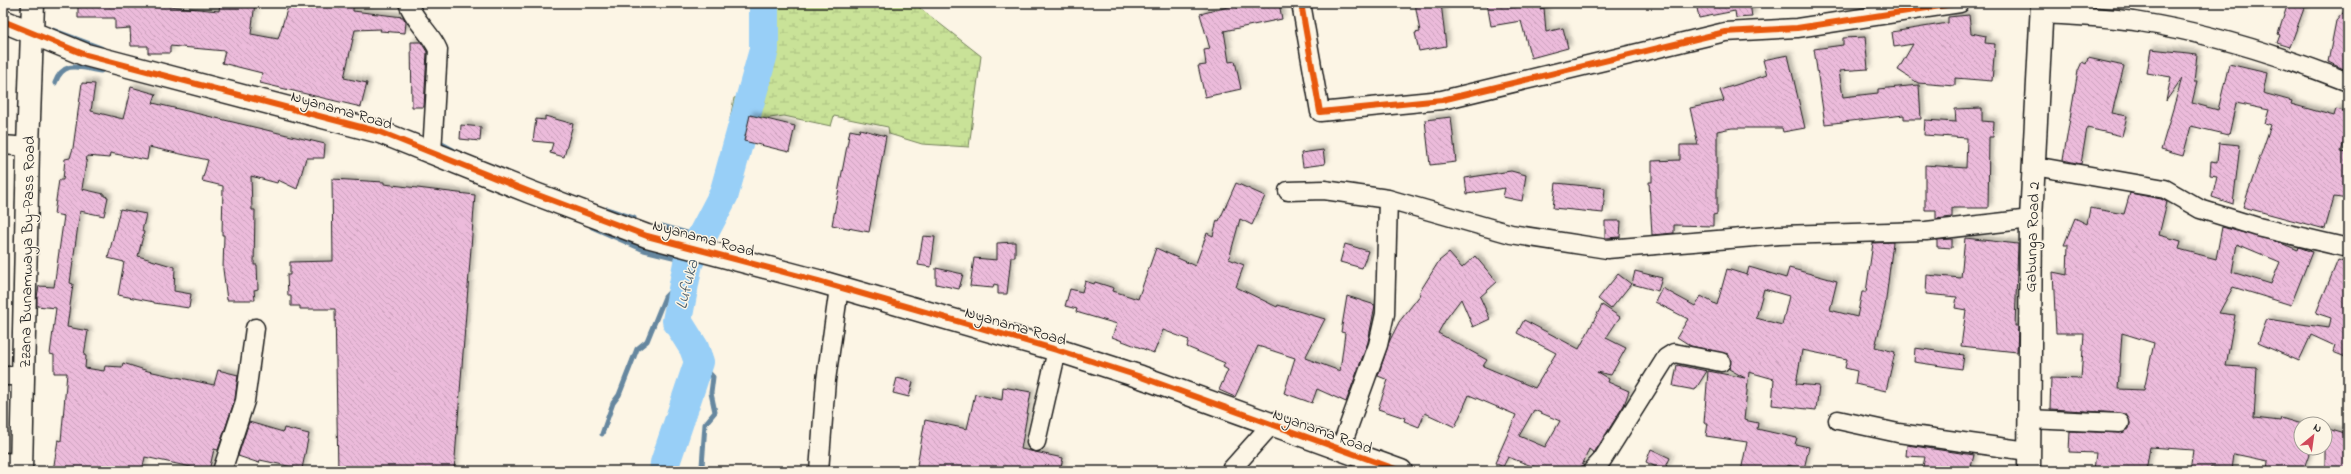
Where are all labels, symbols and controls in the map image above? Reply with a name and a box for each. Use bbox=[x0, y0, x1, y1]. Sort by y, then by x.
street label: Nyanama Road bbox=[288, 85, 395, 137]
street label: Zzana Bunamwaya By-Pass Road bbox=[14, 136, 42, 368]
street label: Gabunga Road 2 bbox=[2019, 181, 2047, 293]
street label: Nyanama Road bbox=[650, 214, 757, 264]
water label: Lufuka bbox=[669, 256, 706, 312]
street label: Nyanama Road bbox=[962, 301, 1069, 353]
street label: Nyanama Road bbox=[1269, 403, 1376, 461]
north arrow bbox=[2293, 416, 2333, 456]
text: N bbox=[2310, 419, 2324, 437]

